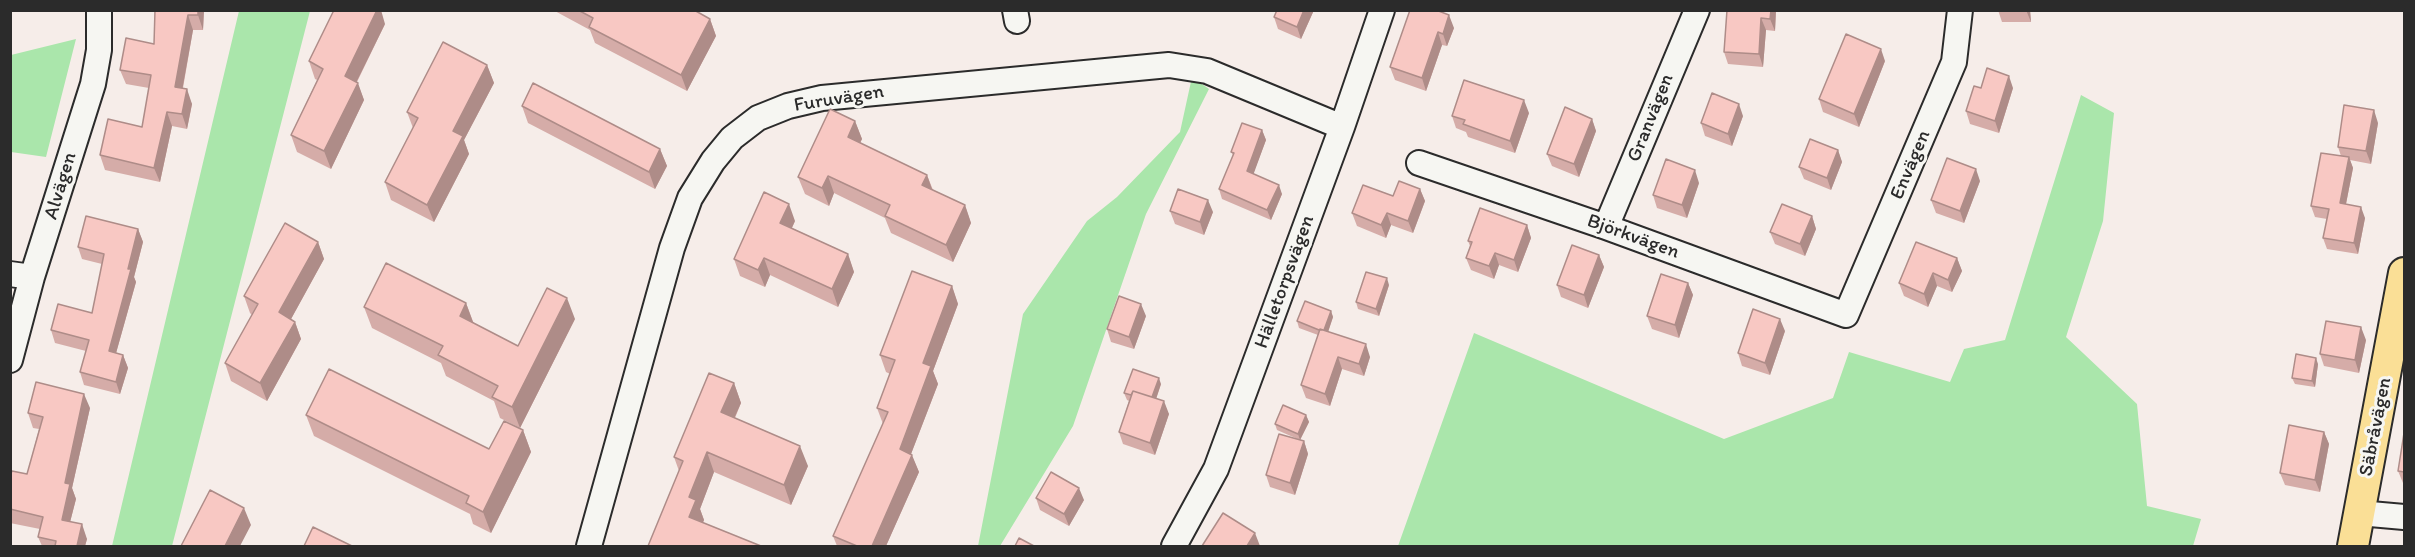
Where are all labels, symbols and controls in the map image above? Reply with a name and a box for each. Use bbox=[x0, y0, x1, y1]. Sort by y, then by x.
street label: Granvägen bbox=[1622, 70, 1680, 166]
street label: Furuvägen bbox=[792, 80, 886, 118]
street label: Envägen bbox=[1886, 127, 1936, 203]
street label: Alvägen bbox=[39, 149, 83, 223]
street label: Björkvägen bbox=[1584, 209, 1682, 265]
street label: Hälletorpsvägen bbox=[1250, 212, 1320, 352]
street label: Säbråvägen bbox=[2355, 376, 2397, 478]

